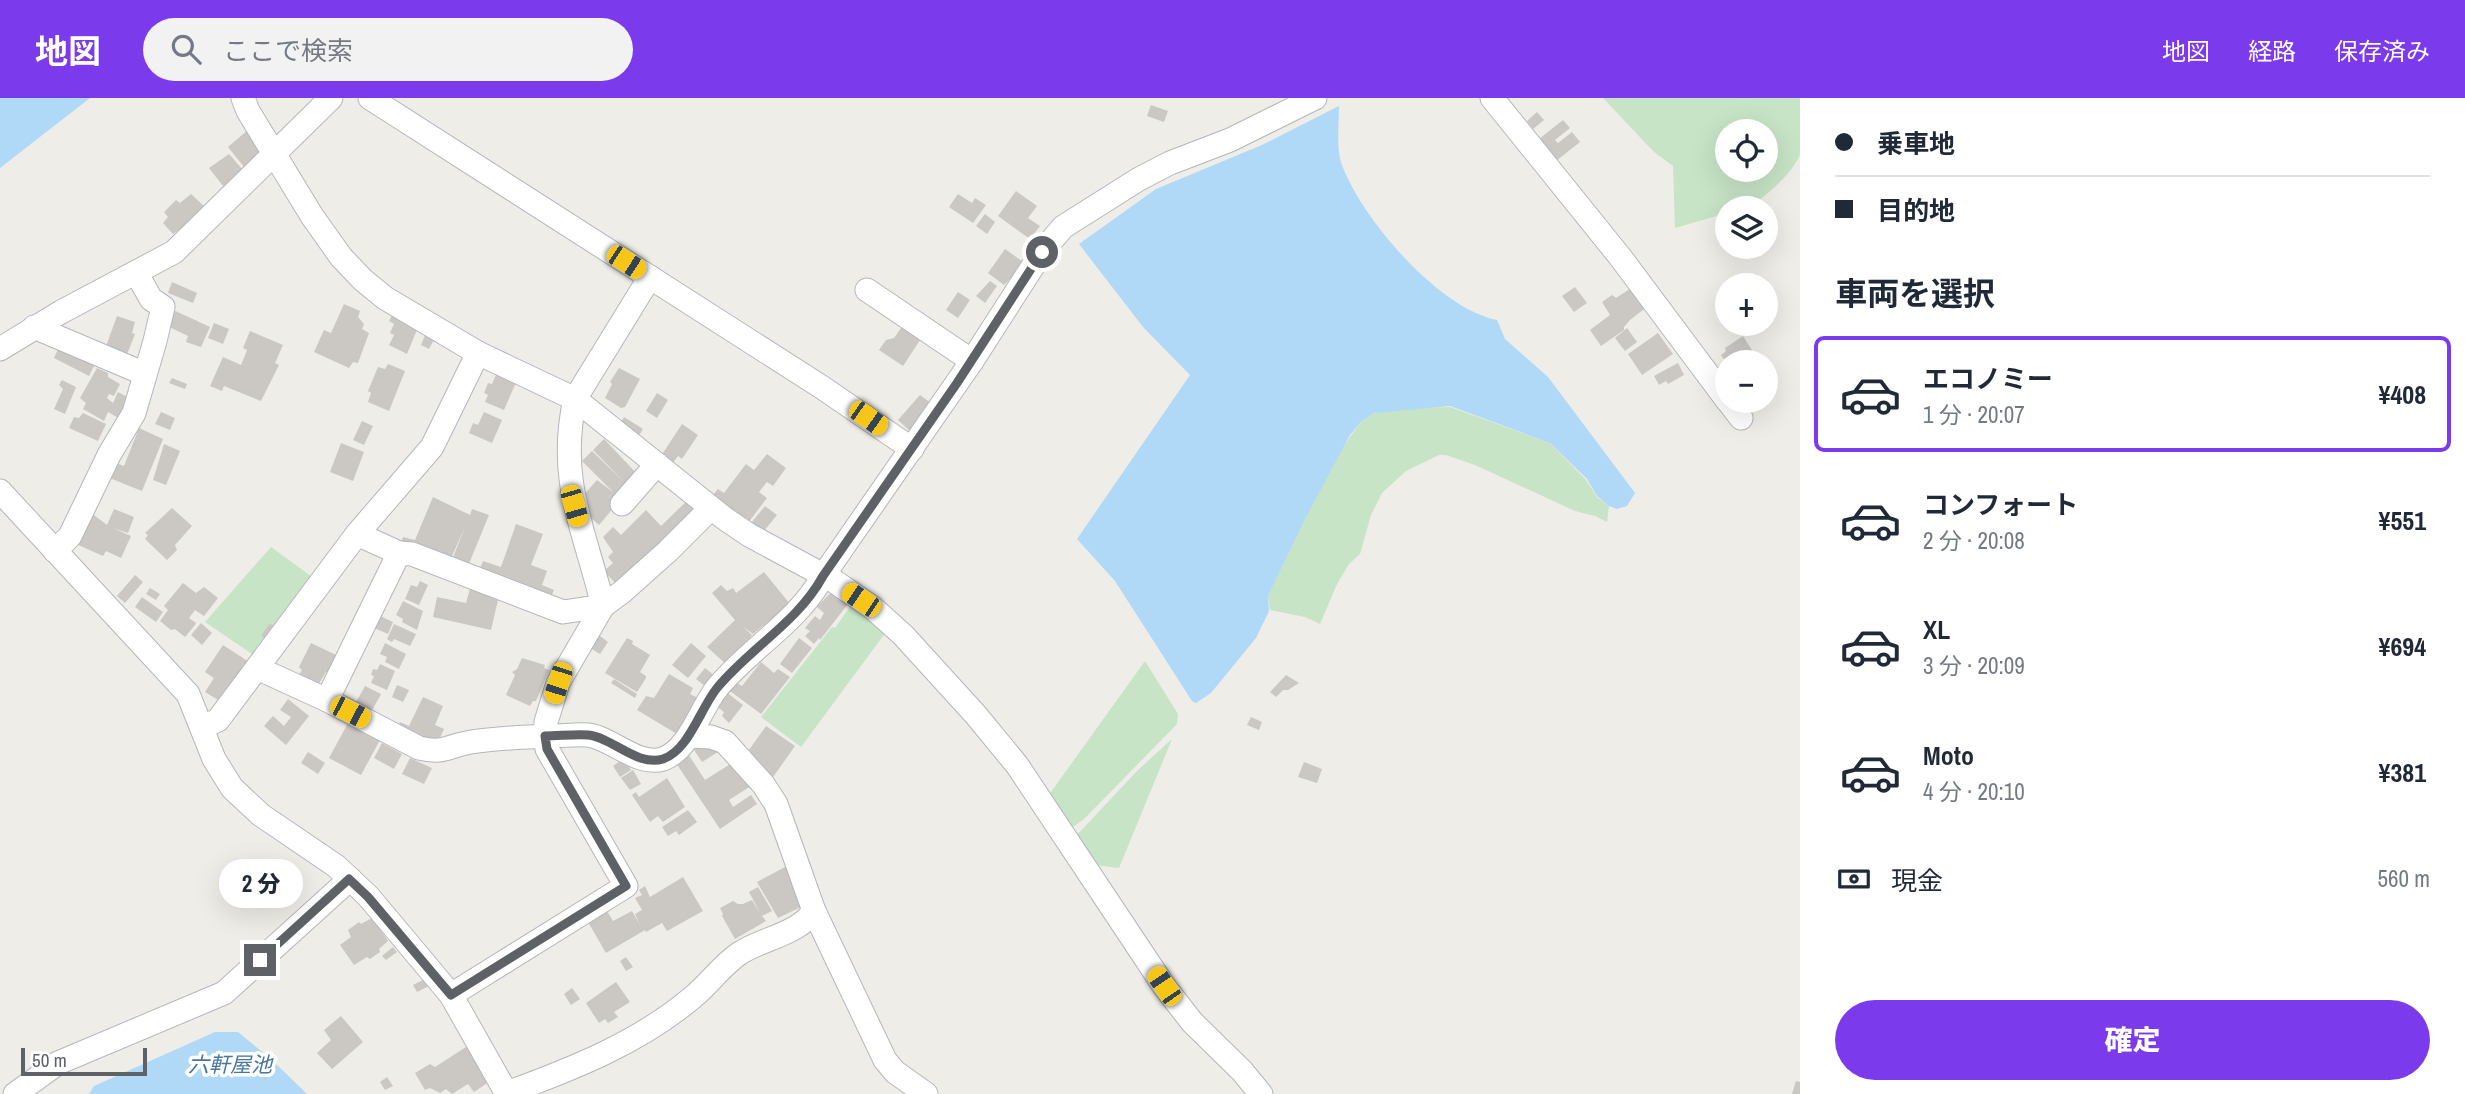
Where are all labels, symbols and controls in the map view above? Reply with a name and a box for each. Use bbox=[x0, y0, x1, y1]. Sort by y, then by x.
search box bbox=[143, 18, 633, 81]
text: 地図 bbox=[35, 29, 101, 73]
icon: search bbox=[167, 30, 205, 68]
text: ここで検索 bbox=[223, 33, 353, 68]
text: 地図 bbox=[2162, 35, 2210, 67]
text: 経路 bbox=[2248, 35, 2296, 67]
text: 保存済み bbox=[2334, 35, 2430, 67]
map controls bbox=[1715, 119, 1778, 413]
button: locate bbox=[1715, 119, 1778, 182]
text: 乗車地 bbox=[1877, 126, 1955, 161]
text: 目的地 bbox=[1877, 193, 1955, 228]
button: layers bbox=[1715, 196, 1778, 259]
route start bbox=[1026, 236, 1058, 268]
car bbox=[603, 242, 650, 282]
text: 車両を選択 bbox=[1835, 272, 1995, 315]
button: + bbox=[1715, 273, 1778, 336]
button: − bbox=[1715, 350, 1778, 413]
text: エコノミー bbox=[1923, 361, 2053, 396]
icon: car bbox=[1839, 363, 1902, 426]
text: ¥408 bbox=[2379, 377, 2426, 412]
car bbox=[845, 397, 892, 439]
text: 1 分 · 20:07 bbox=[1923, 399, 2025, 430]
car bbox=[559, 483, 590, 529]
text: コンフォート bbox=[1923, 487, 2078, 522]
icon: car bbox=[1839, 489, 1902, 552]
text: ¥551 bbox=[2379, 503, 2426, 538]
text: 2 分 · 20:08 bbox=[1923, 525, 2025, 556]
car bbox=[838, 580, 885, 620]
text: XL bbox=[1923, 612, 1950, 647]
icon: car bbox=[1839, 615, 1902, 678]
text: ¥694 bbox=[2379, 629, 2426, 664]
text: 3 分 · 20:09 bbox=[1923, 650, 2025, 681]
car bbox=[542, 660, 575, 706]
car bbox=[327, 693, 374, 731]
text: Moto bbox=[1923, 738, 1974, 773]
icon: car bbox=[1839, 741, 1902, 804]
text: ¥381 bbox=[2379, 755, 2426, 790]
text: 4 分 · 20:10 bbox=[1923, 776, 2025, 807]
callout: 2 分 bbox=[218, 858, 302, 908]
icon: cash bbox=[1835, 860, 1873, 898]
text: 現金 bbox=[1891, 863, 1943, 898]
text: 560 m bbox=[2378, 863, 2430, 894]
text: 2 分 bbox=[242, 868, 280, 899]
route end bbox=[244, 944, 276, 976]
car bbox=[1144, 963, 1185, 1009]
button: 確定 bbox=[1835, 1000, 2430, 1080]
scale bar bbox=[21, 1045, 147, 1077]
text: 50 m bbox=[32, 1047, 67, 1073]
water label: 六軒屋池 bbox=[188, 1050, 274, 1079]

